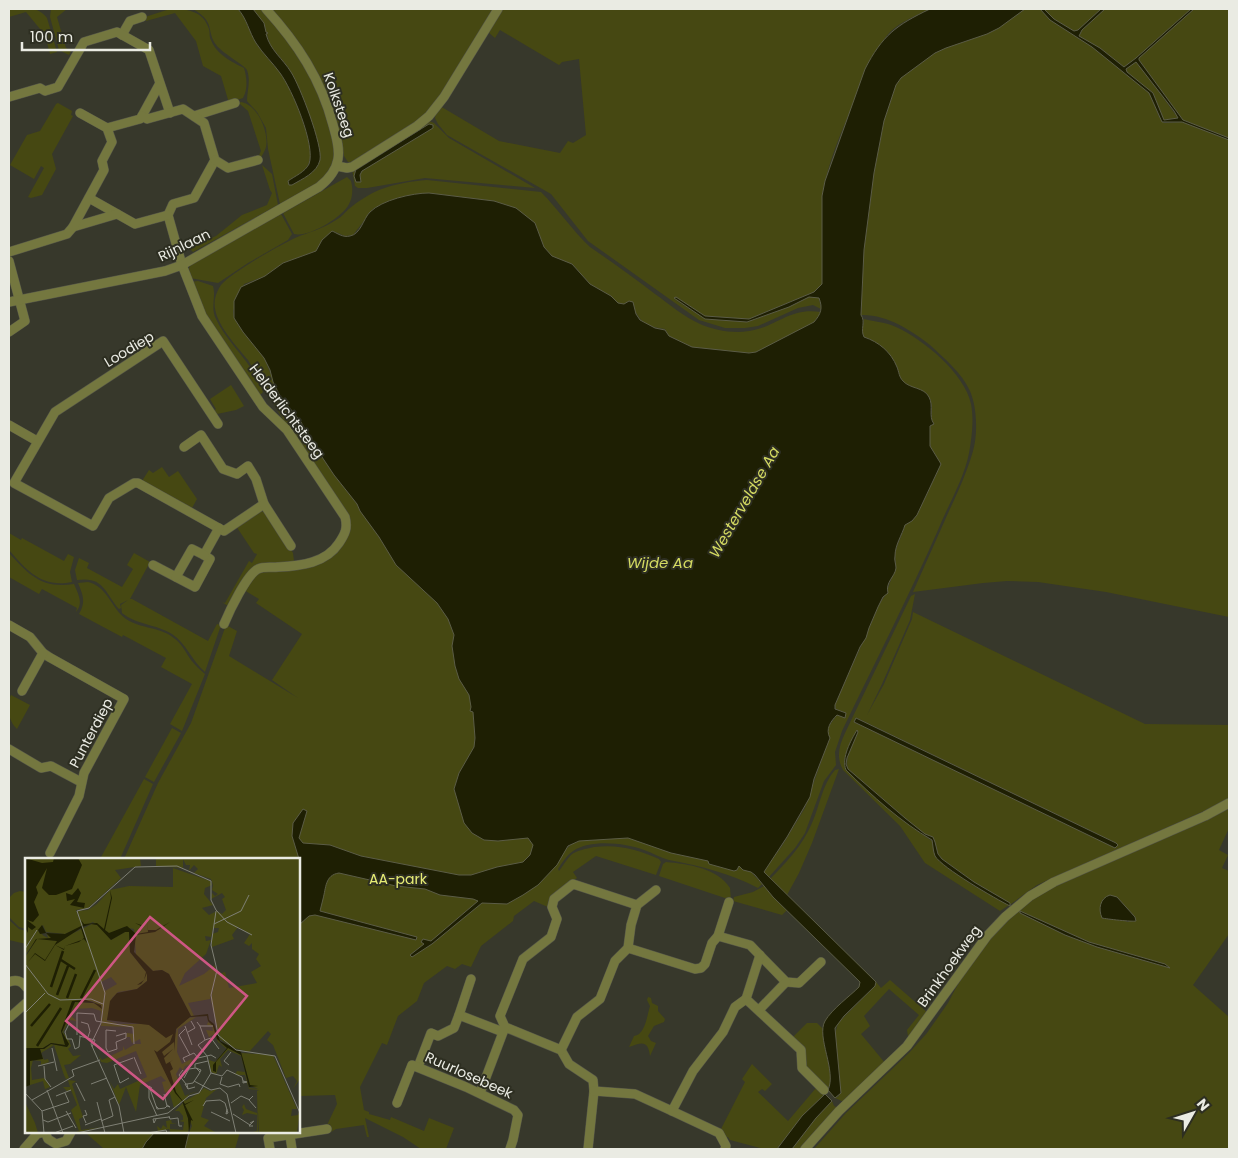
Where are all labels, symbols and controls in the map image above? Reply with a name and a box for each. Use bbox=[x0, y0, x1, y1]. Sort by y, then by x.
scale bar bbox=[22, 20, 150, 52]
text: 100 m bbox=[30, 26, 73, 47]
street label: Kolksteeg bbox=[319, 70, 359, 140]
street label: Rijnlaan bbox=[155, 224, 213, 266]
street label: Loodiep bbox=[100, 326, 158, 372]
street label: Helderlichtsteeg bbox=[245, 360, 329, 462]
water label: Westerveldse Aa bbox=[704, 442, 784, 562]
water label: Wijde Aa bbox=[627, 552, 693, 573]
street label: Punterdiep bbox=[64, 695, 118, 771]
inset map bbox=[25, 858, 300, 1133]
park label: AA-park bbox=[369, 869, 428, 889]
street label: Brinkhoekweg bbox=[912, 921, 986, 1011]
street label: Ruurlosebeek bbox=[422, 1047, 517, 1104]
north arrow bbox=[1168, 1088, 1218, 1138]
text: N bbox=[1192, 1094, 1214, 1115]

